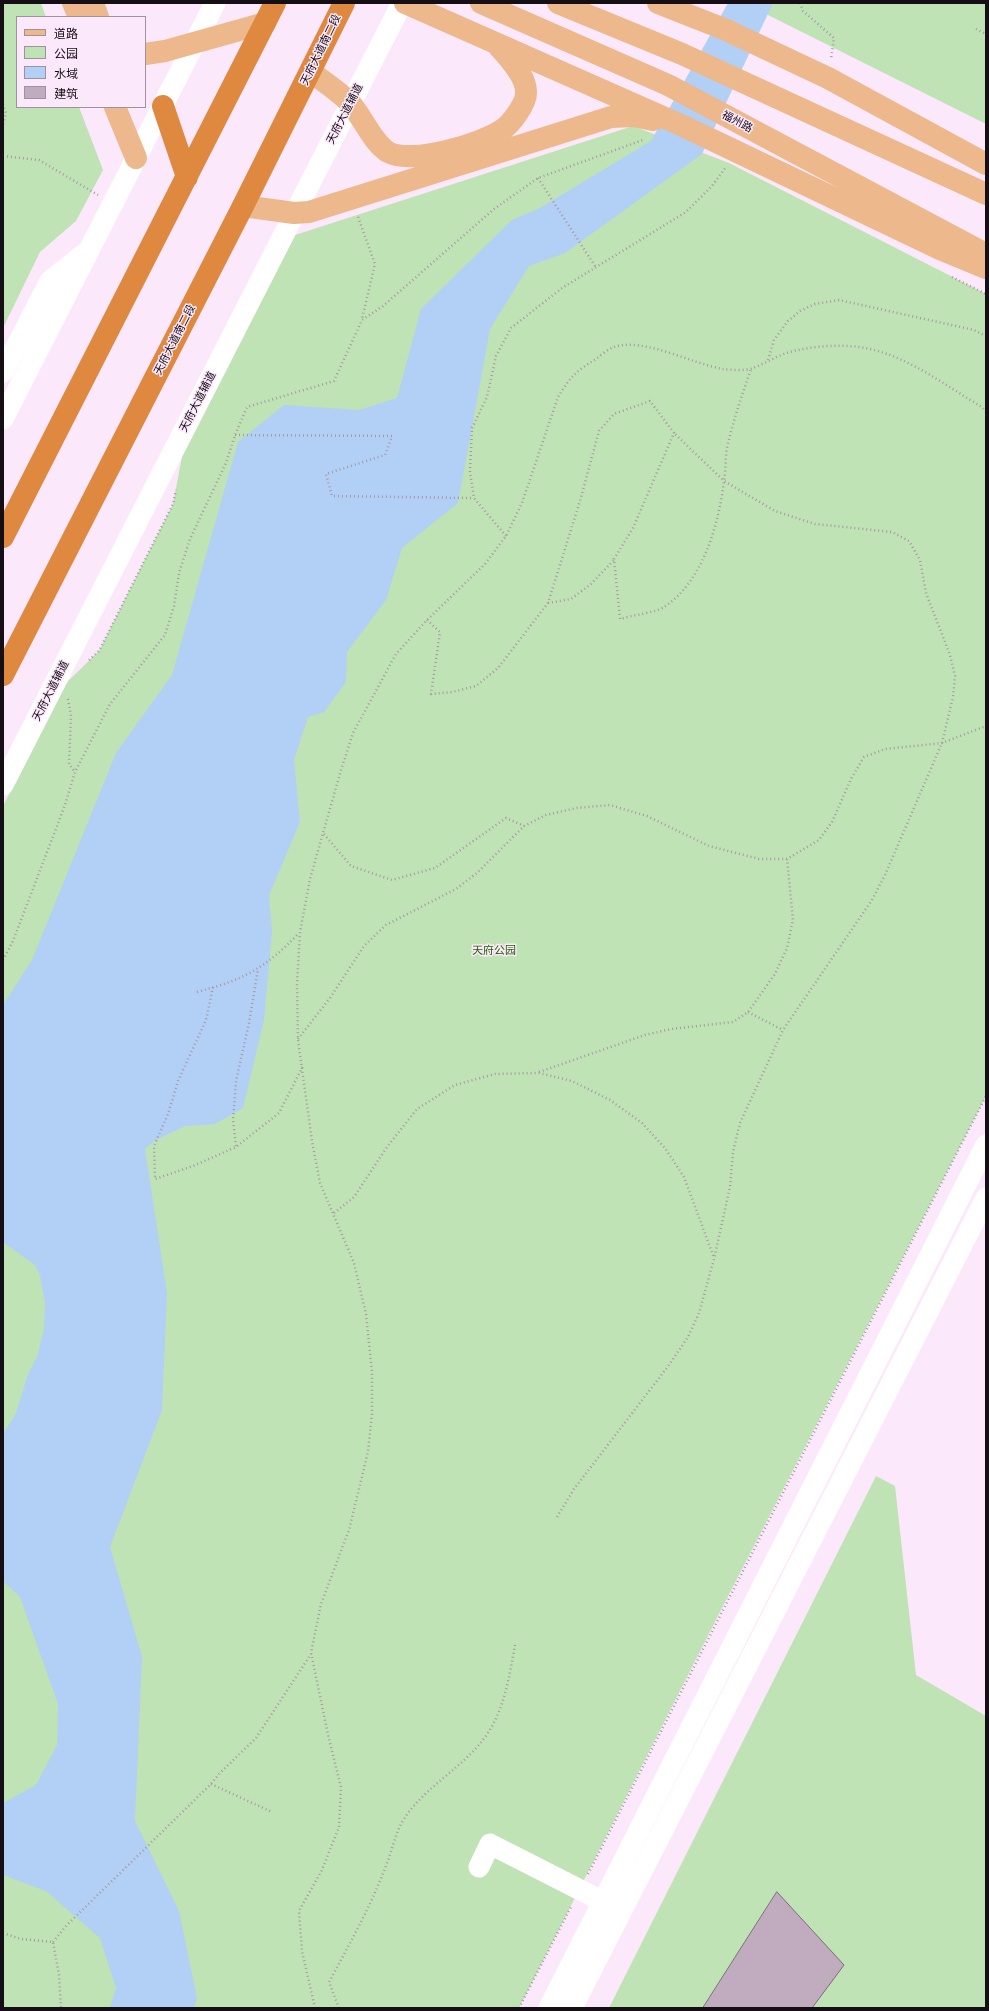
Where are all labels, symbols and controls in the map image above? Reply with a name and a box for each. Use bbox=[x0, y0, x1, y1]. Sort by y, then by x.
street label: 天府大道南二段 bbox=[298, 13, 344, 87]
legend bbox=[16, 16, 146, 108]
text: 道路 bbox=[54, 27, 78, 41]
text: 公园 bbox=[54, 47, 78, 61]
text: 水域 bbox=[54, 67, 78, 81]
street label: 天府大道辅道 bbox=[324, 82, 366, 146]
text: 建筑 bbox=[54, 87, 78, 101]
street label: 福州路 bbox=[719, 108, 755, 136]
street label: 天府大道南二段 bbox=[152, 303, 198, 377]
street label: 天府大道辅道 bbox=[177, 370, 219, 434]
street label: 天府大道辅道 bbox=[30, 659, 72, 723]
park label: 天府公园 bbox=[472, 944, 516, 958]

